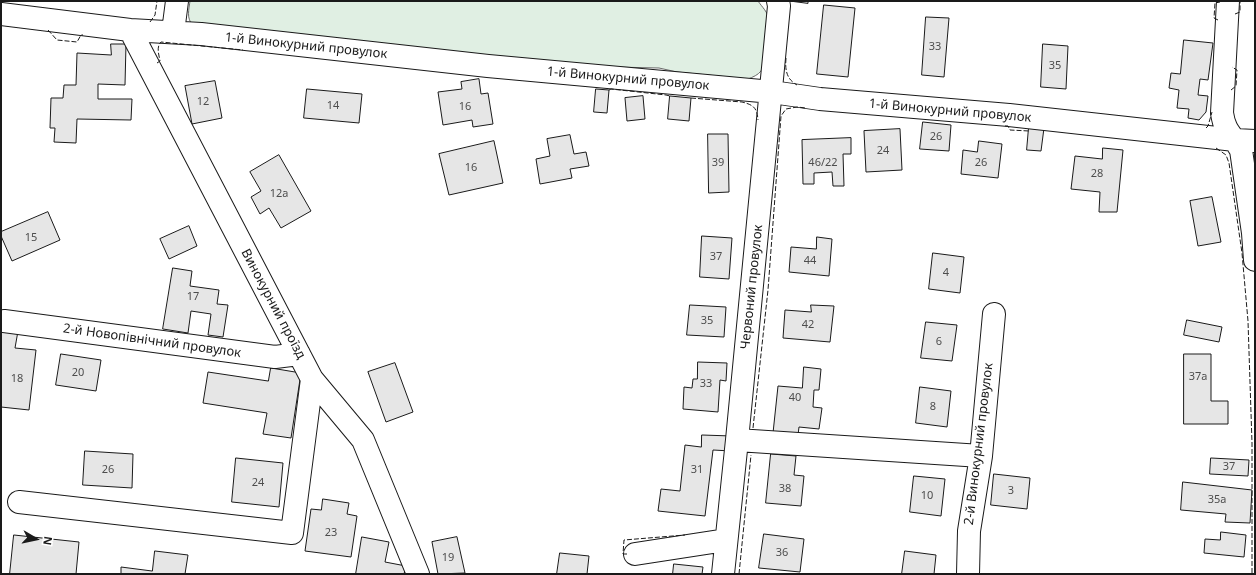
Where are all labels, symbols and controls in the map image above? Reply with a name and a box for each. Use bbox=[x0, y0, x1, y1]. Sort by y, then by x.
street label: 1-й Винокурний провулок bbox=[224, 30, 388, 62]
house number: 33 bbox=[929, 40, 941, 54]
house number: 35 bbox=[1049, 59, 1061, 73]
street label: 1-й Винокурний провулок bbox=[546, 64, 710, 94]
house number: 12 bbox=[197, 95, 209, 109]
street label: 1-й Винокурний провулок bbox=[868, 96, 1032, 126]
house number: 14 bbox=[327, 99, 339, 113]
house number: 16 bbox=[459, 100, 471, 114]
house number: 26 bbox=[930, 130, 942, 144]
house number: 24 bbox=[877, 144, 889, 158]
house number: 39 bbox=[712, 156, 724, 170]
house number: 46/22 bbox=[808, 156, 838, 170]
house number: 26 bbox=[975, 156, 987, 170]
house number: 16 bbox=[465, 161, 477, 175]
house number: 28 bbox=[1091, 167, 1103, 181]
house number: 12а bbox=[270, 187, 288, 201]
street label: Червоний провулок bbox=[738, 224, 766, 350]
house number: 15 bbox=[25, 231, 37, 245]
street label: Винокурний проїзд bbox=[237, 246, 309, 362]
house number: 37 bbox=[710, 250, 722, 264]
house number: 44 bbox=[804, 254, 816, 268]
house number: 4 bbox=[943, 266, 949, 280]
house number: 17 bbox=[187, 290, 199, 304]
house number: 35 bbox=[701, 314, 713, 328]
house number: 42 bbox=[802, 318, 814, 332]
street label: 2-й Новопівнічний провулок bbox=[62, 321, 242, 361]
house number: 6 bbox=[936, 335, 942, 349]
street label: 2-й Винокурний провулок bbox=[961, 362, 997, 526]
house number: 20 bbox=[72, 366, 84, 380]
house number: 37а bbox=[1189, 370, 1207, 384]
house number: 18 bbox=[11, 372, 23, 386]
house number: 33 bbox=[700, 377, 712, 391]
house number: 40 bbox=[789, 391, 801, 405]
house number: 8 bbox=[930, 400, 936, 414]
house number: 37 bbox=[1223, 460, 1235, 474]
house number: 26 bbox=[102, 463, 114, 477]
house number: 31 bbox=[691, 463, 703, 477]
house number: 24 bbox=[252, 476, 264, 490]
house number: 38 bbox=[779, 482, 791, 496]
house number: 3 bbox=[1008, 484, 1014, 498]
house number: 10 bbox=[921, 489, 933, 503]
house number: 35а bbox=[1208, 493, 1226, 507]
north arrow bbox=[16, 519, 56, 559]
house number: 23 bbox=[325, 526, 337, 540]
text: N bbox=[40, 535, 56, 547]
house number: 36 bbox=[776, 546, 788, 560]
house number: 19 bbox=[442, 551, 454, 565]

